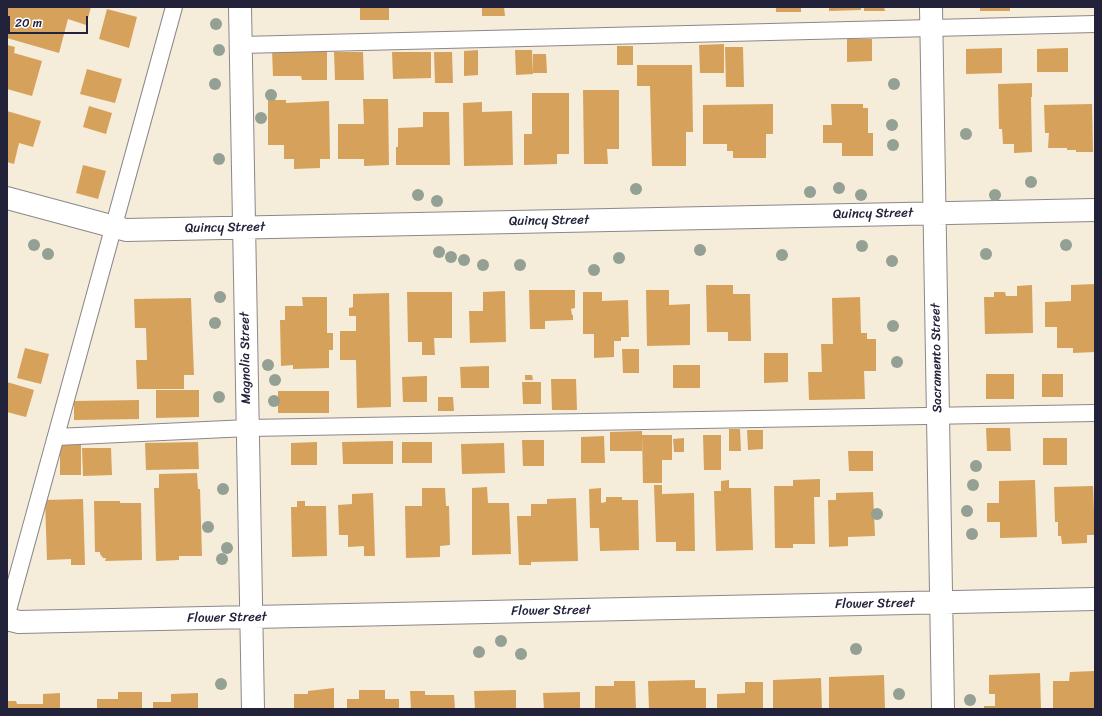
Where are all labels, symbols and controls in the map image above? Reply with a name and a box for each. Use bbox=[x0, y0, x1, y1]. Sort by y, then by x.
scale bar bbox=[10, 8, 90, 34]
text: 20 m bbox=[15, 12, 42, 34]
street label: Quincy Street bbox=[833, 206, 913, 222]
street label: Quincy Street bbox=[509, 213, 589, 229]
street label: Quincy Street bbox=[185, 220, 265, 236]
street label: Sacramento Street bbox=[928, 303, 946, 413]
street label: Magnolia Street bbox=[237, 312, 255, 404]
street label: Flower Street bbox=[835, 596, 915, 612]
street label: Flower Street bbox=[511, 603, 591, 619]
street label: Flower Street bbox=[187, 610, 267, 626]

